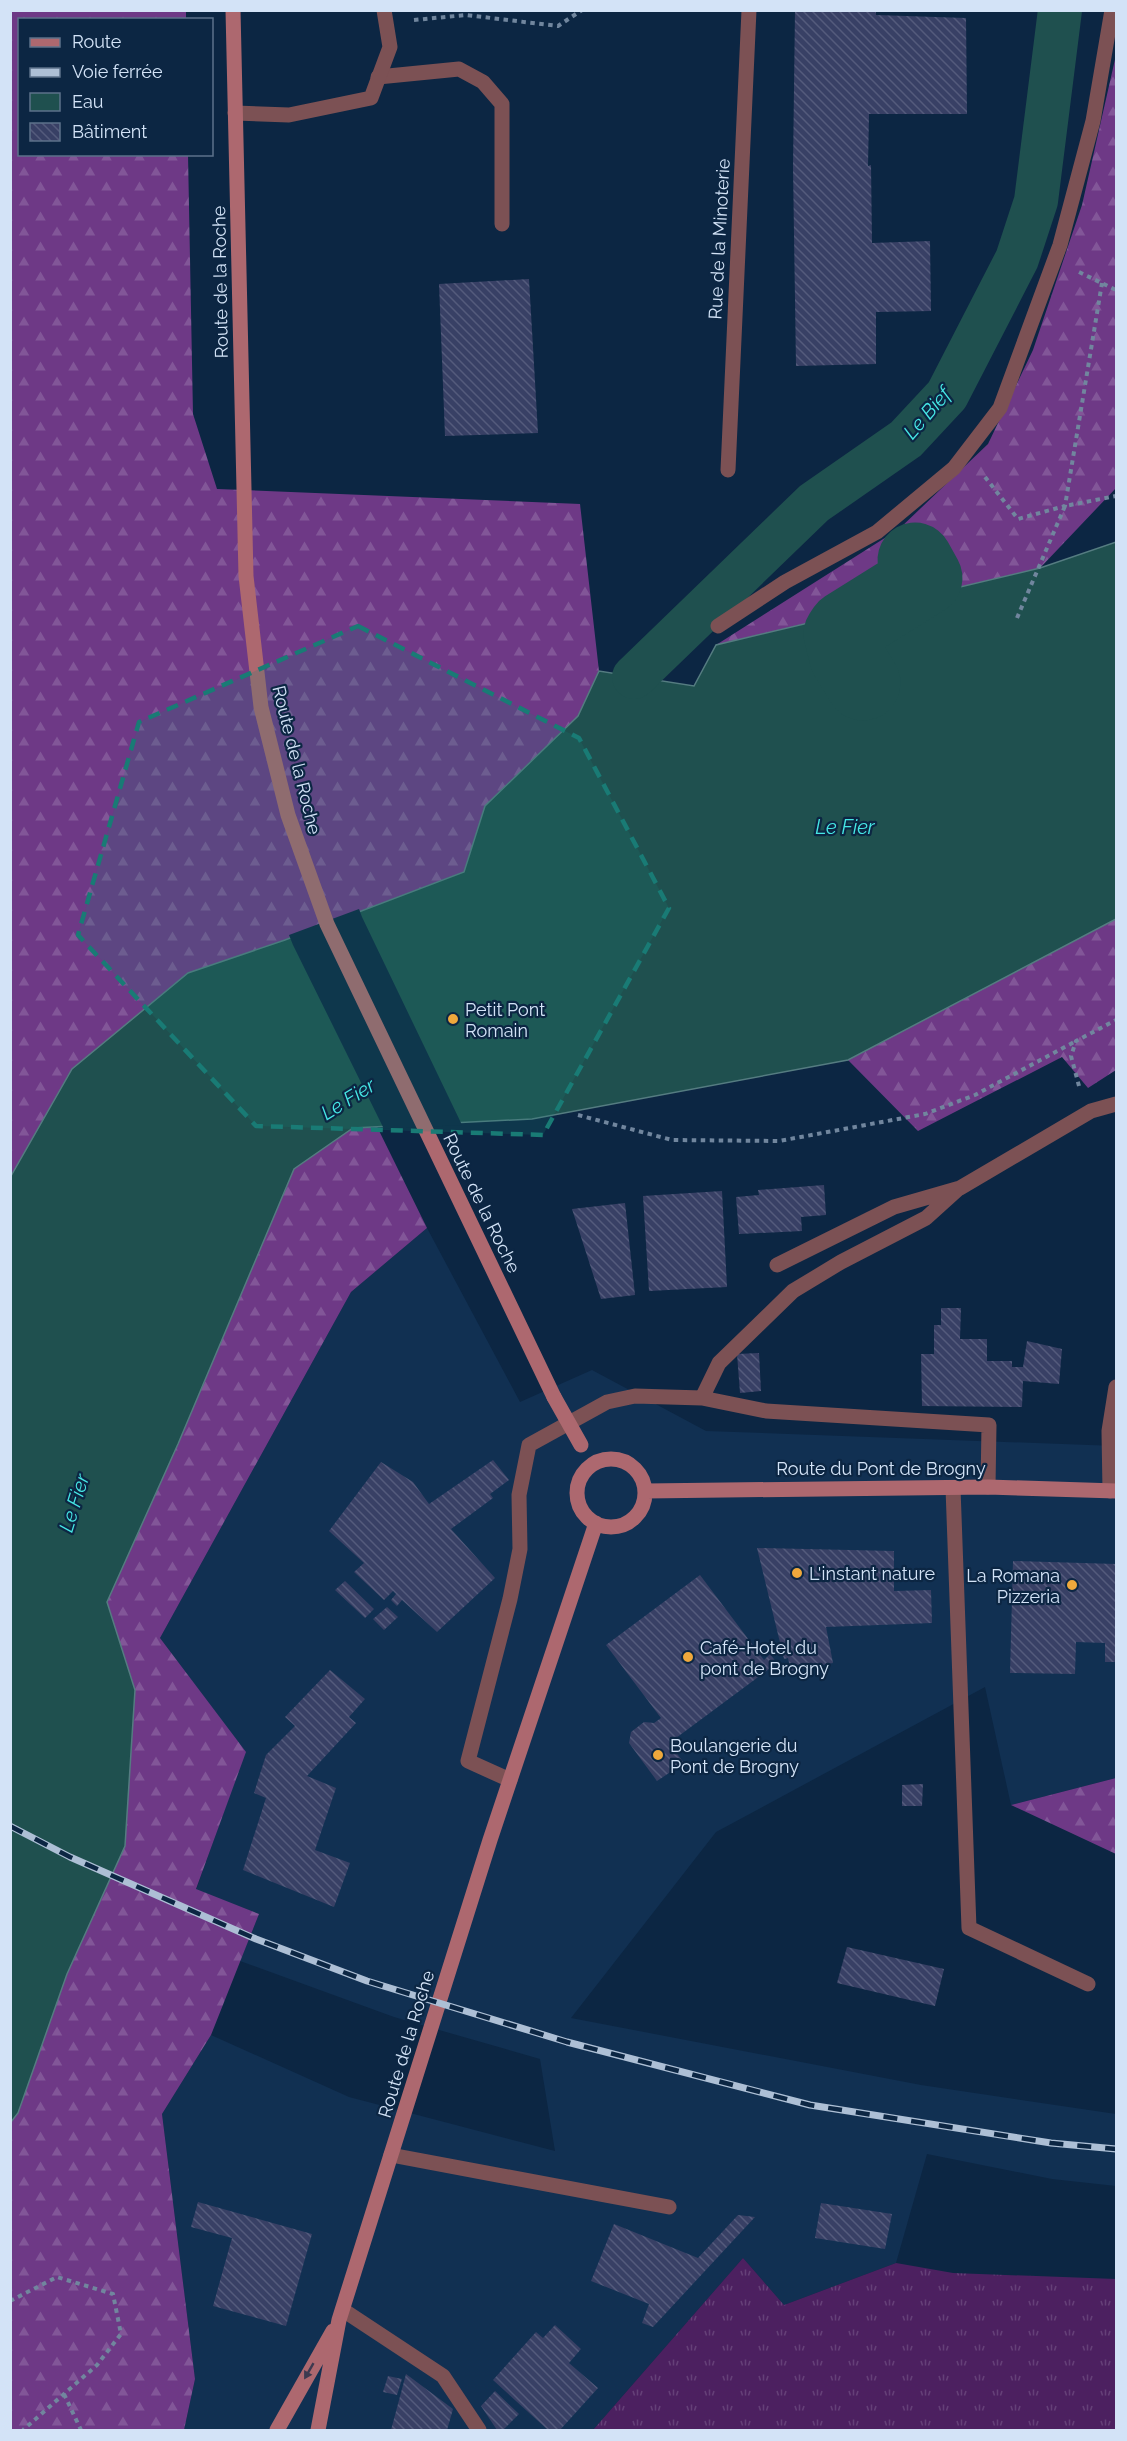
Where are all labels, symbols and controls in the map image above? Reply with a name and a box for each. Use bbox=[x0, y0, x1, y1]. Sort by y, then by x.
legend bbox=[18, 18, 213, 156]
text: Route bbox=[72, 31, 122, 52]
text: Voie ferrée bbox=[72, 61, 163, 82]
text: Eau bbox=[72, 91, 103, 112]
text: Bâtiment bbox=[72, 121, 147, 142]
street label: Rue de la Minoterie bbox=[704, 158, 734, 320]
street label: Route de la Roche bbox=[208, 205, 232, 358]
water label: Le Bief bbox=[898, 380, 958, 444]
street label: Route de la Roche bbox=[268, 683, 326, 837]
water label: Le Fier bbox=[815, 815, 876, 839]
place label: Petit Pont Romain bbox=[465, 999, 545, 1041]
marker: Petit Pont Romain bbox=[446, 1012, 460, 1026]
water label: Le Fier bbox=[316, 1072, 381, 1125]
street label: Route de la Roche bbox=[439, 1130, 525, 1277]
street label: Route du Pont de Brogny bbox=[776, 1458, 986, 1479]
water label: Le Fier bbox=[54, 1470, 95, 1535]
place label: L'instant nature bbox=[809, 1563, 936, 1584]
place label: La Romana Pizzeria bbox=[966, 1565, 1060, 1607]
marker: L'instant nature bbox=[790, 1566, 804, 1580]
marker: La Romana Pizzeria bbox=[1065, 1578, 1079, 1592]
place label: Café-Hotel du pont de Brogny bbox=[700, 1637, 829, 1679]
marker: Café-Hotel du pont de Brogny bbox=[681, 1650, 695, 1664]
place label: Boulangerie du Pont de Brogny bbox=[670, 1735, 799, 1777]
marker: Boulangerie du Pont de Brogny bbox=[651, 1748, 665, 1762]
street label: Route de la Roche bbox=[374, 1968, 438, 2120]
one-way arrow bbox=[304, 2363, 315, 2379]

